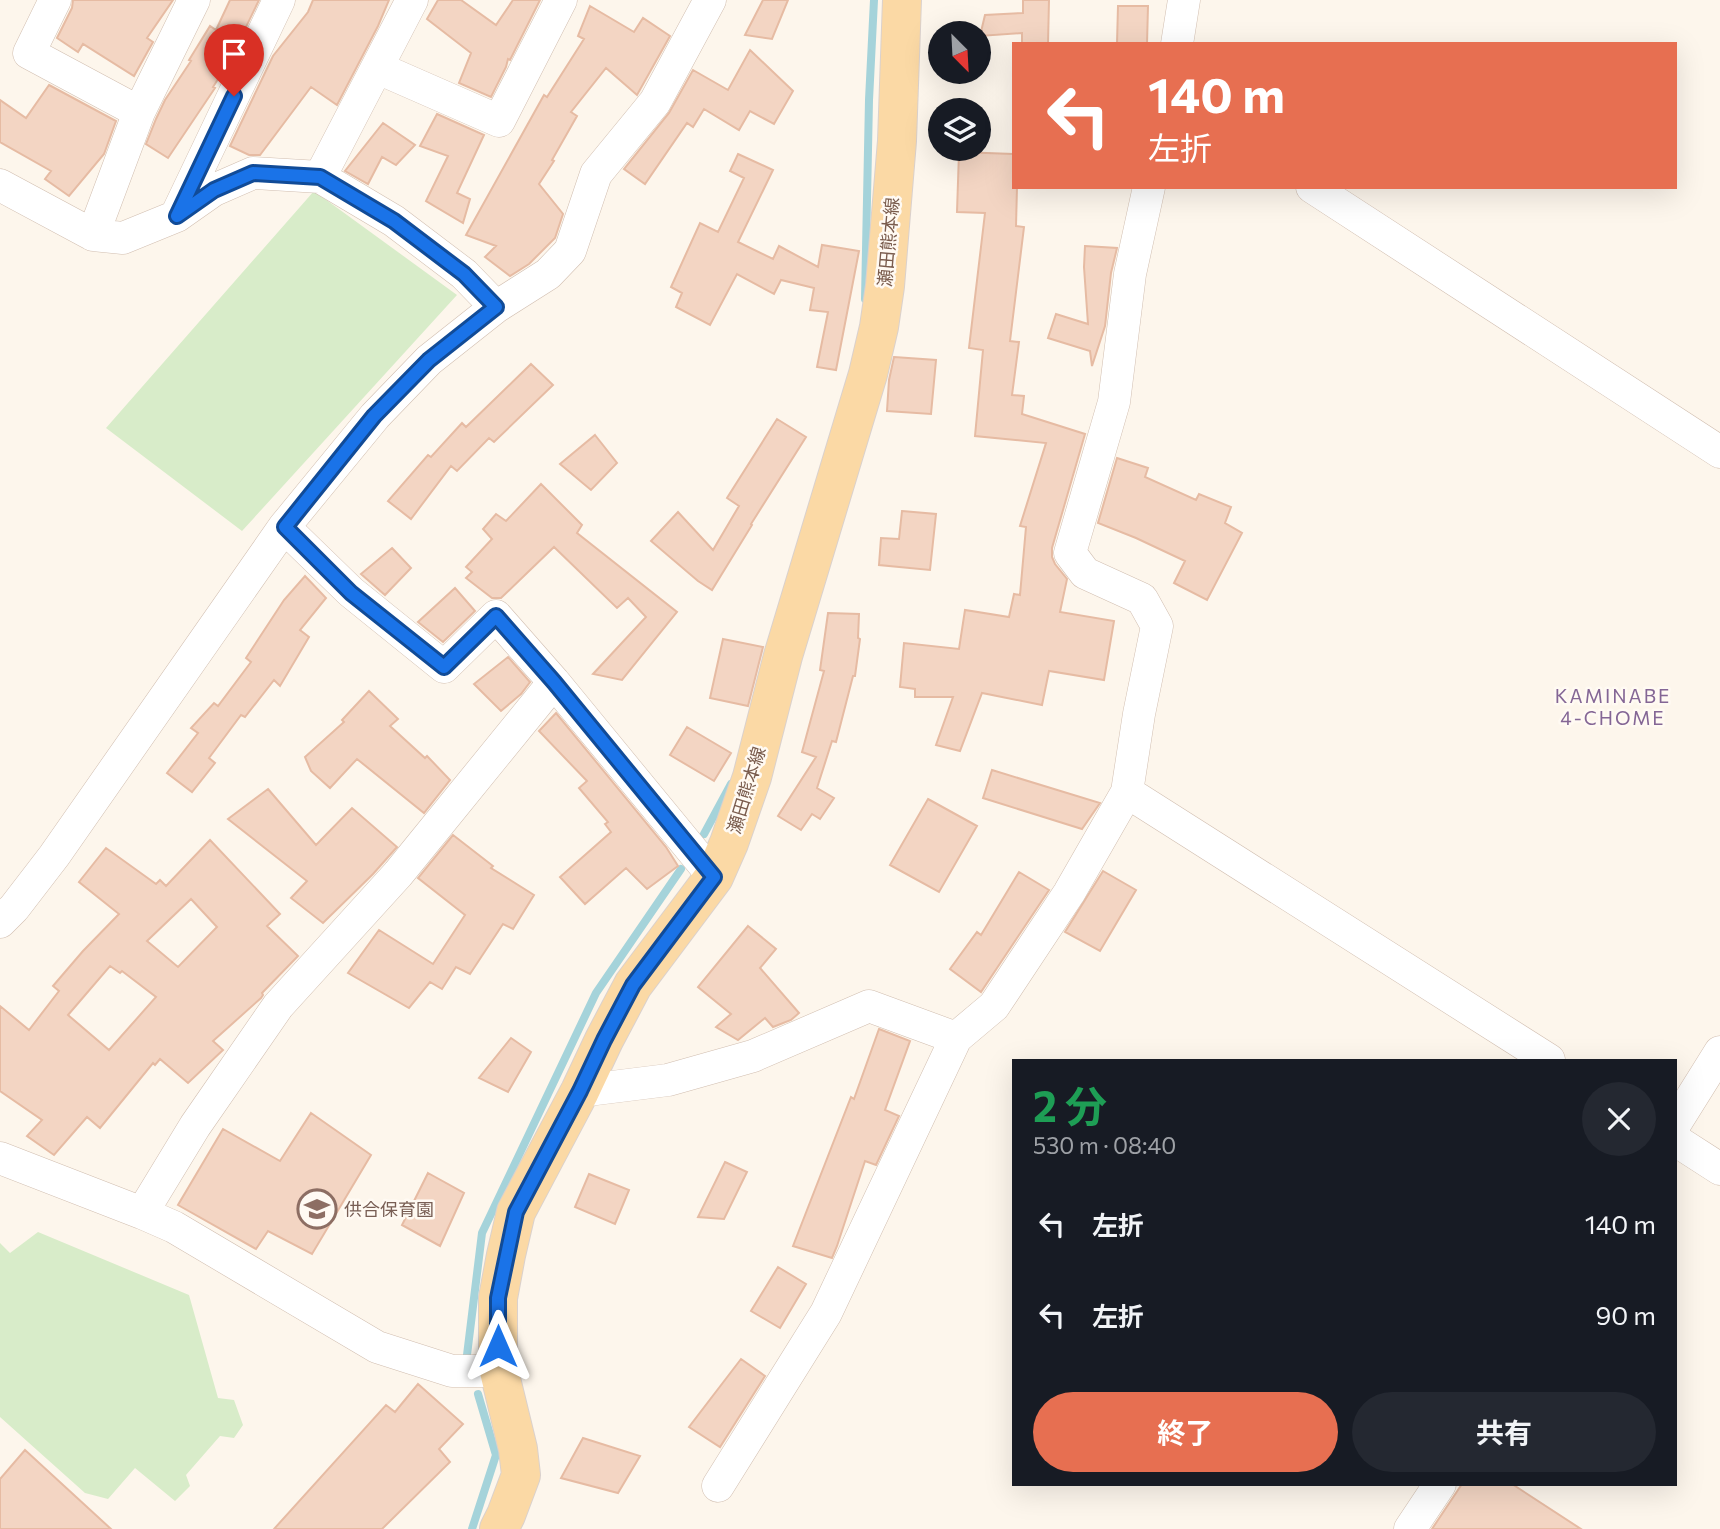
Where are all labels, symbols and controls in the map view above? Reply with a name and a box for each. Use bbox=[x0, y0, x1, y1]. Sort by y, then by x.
north arrow bbox=[928, 21, 990, 84]
map controls bbox=[928, 21, 991, 161]
pin bbox=[204, 24, 264, 96]
icon: arrive bbox=[215, 35, 253, 73]
text: 140 m bbox=[1148, 63, 1285, 123]
icon: left bbox=[1033, 70, 1124, 161]
button: layers bbox=[928, 98, 991, 161]
text: 左折 bbox=[1148, 127, 1212, 167]
street label: 瀬田熊本線 bbox=[873, 196, 903, 288]
district label: KAMINABE 4-CHOME bbox=[1555, 684, 1671, 729]
street label: 瀬田熊本線 bbox=[722, 744, 770, 836]
text: 2 分 bbox=[1033, 1079, 1107, 1131]
button: close bbox=[1582, 1082, 1656, 1156]
text: 530 m · 08:40 bbox=[1033, 1131, 1176, 1159]
school or university icon: 供合保育園 bbox=[296, 1188, 338, 1230]
place label: 供合保育園 bbox=[344, 1198, 434, 1220]
icon: left bbox=[1033, 1205, 1071, 1243]
text: 140 m bbox=[1585, 1208, 1656, 1239]
text: 左折 bbox=[1092, 1209, 1144, 1240]
icon: left bbox=[1033, 1296, 1071, 1334]
text: 90 m bbox=[1596, 1299, 1656, 1330]
text: 左折 bbox=[1092, 1300, 1144, 1331]
position arrow bbox=[461, 1309, 535, 1383]
button: 終了 bbox=[1033, 1392, 1338, 1472]
button: 共有 bbox=[1352, 1392, 1656, 1472]

